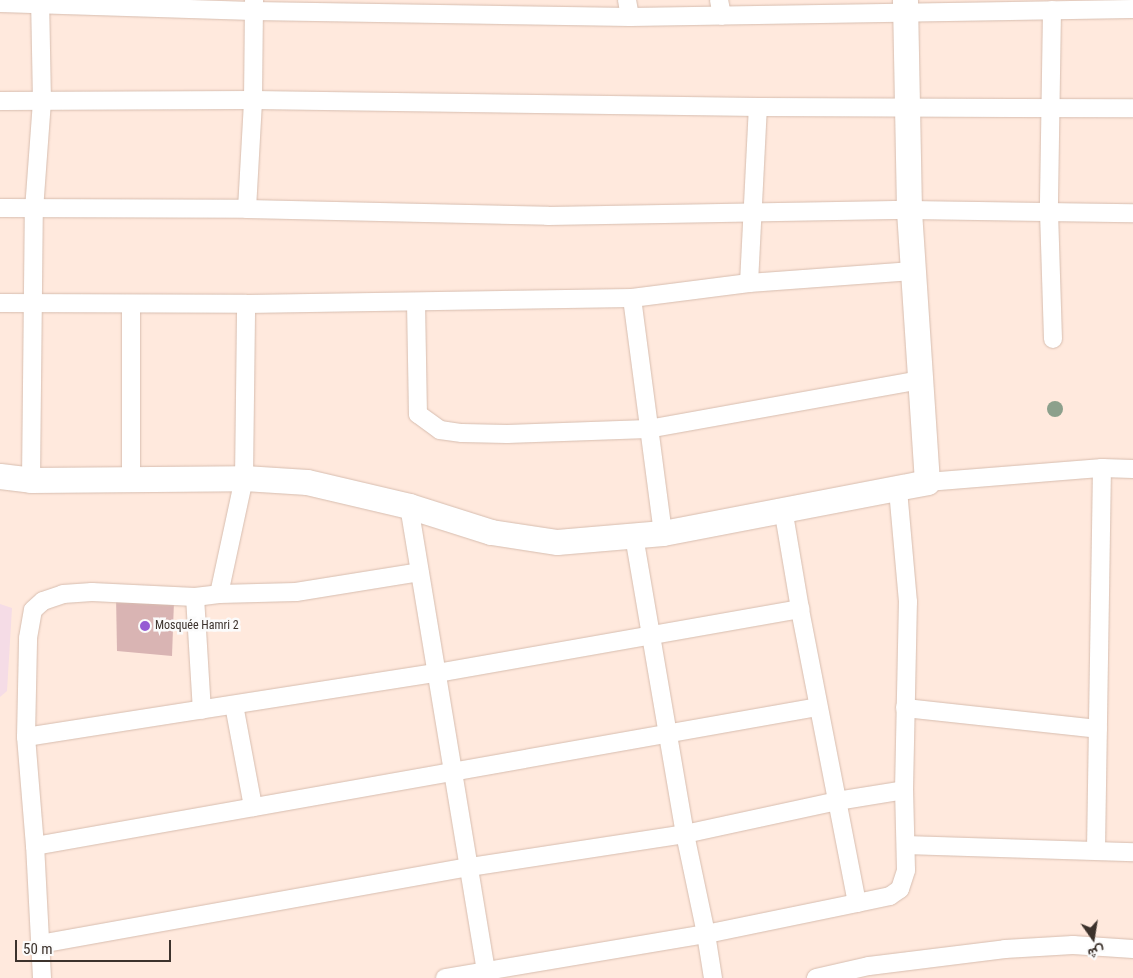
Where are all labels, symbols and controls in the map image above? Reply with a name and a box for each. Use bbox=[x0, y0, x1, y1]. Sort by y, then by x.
place label: Mosquée Hamri 2 bbox=[155, 619, 239, 633]
marker: Mosquée Hamri 2 bbox=[139, 620, 151, 632]
north arrow bbox=[1068, 913, 1118, 963]
scale bar bbox=[18, 930, 174, 962]
text: 50 m bbox=[23, 940, 53, 958]
text: ش bbox=[1086, 943, 1106, 962]

